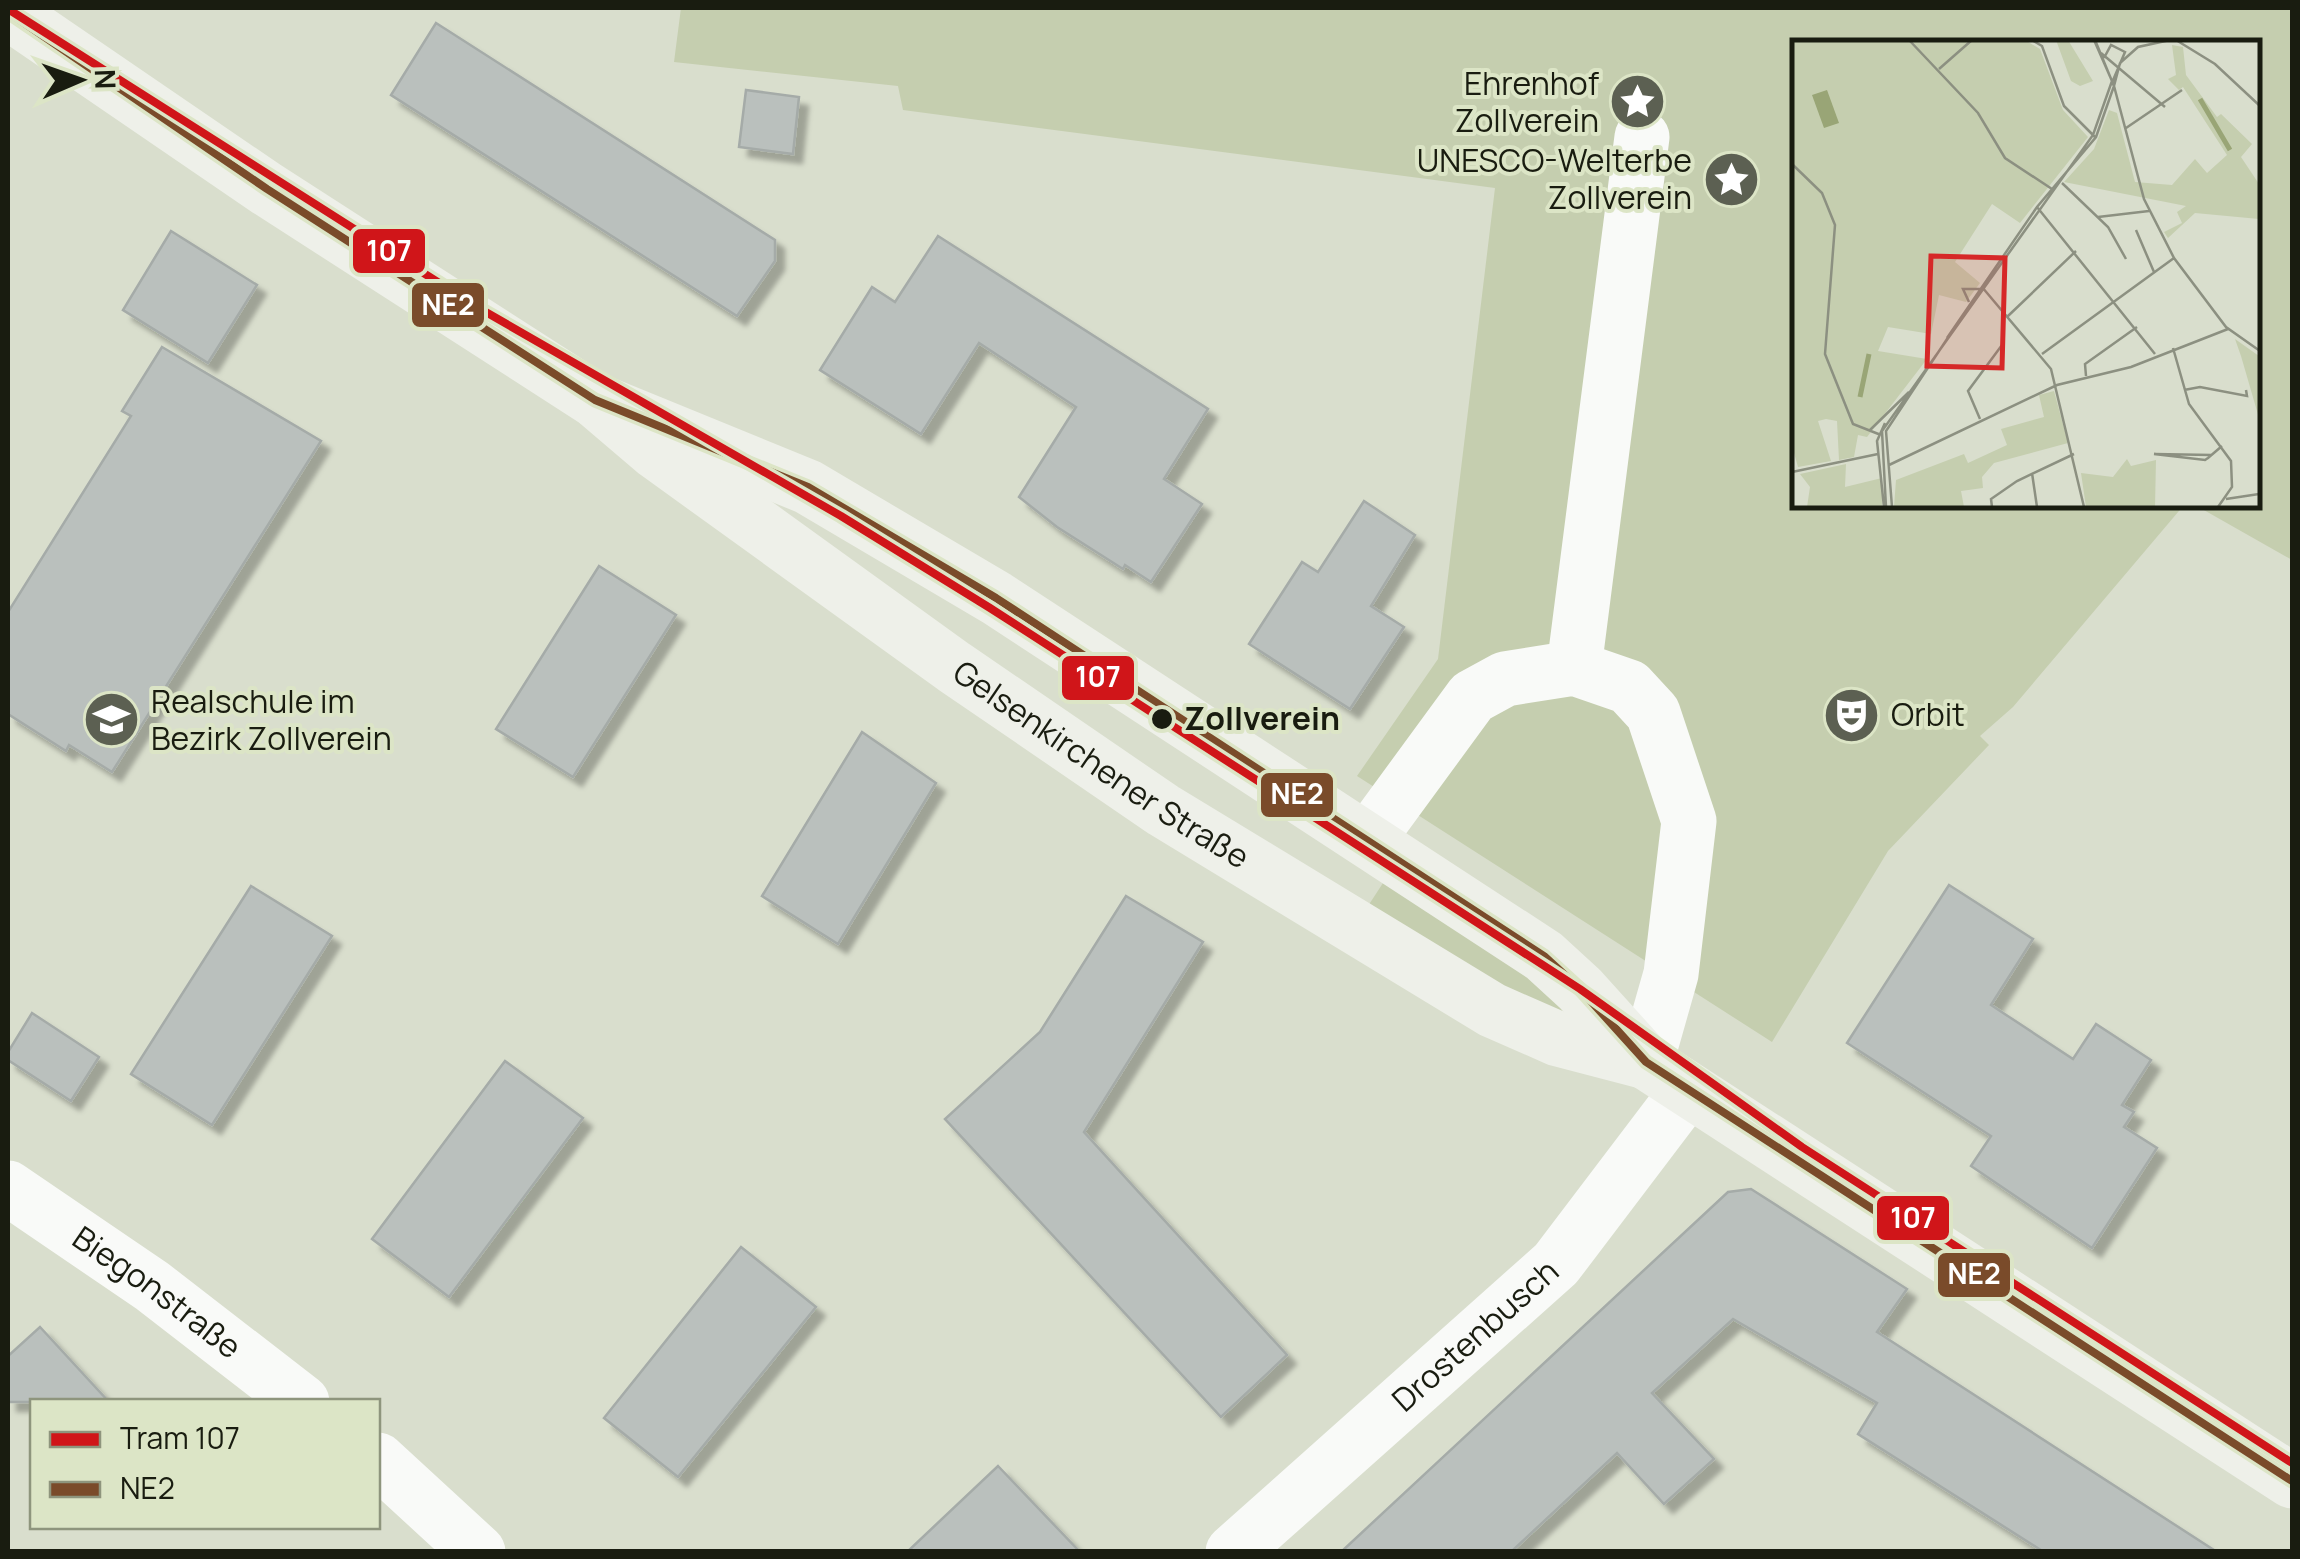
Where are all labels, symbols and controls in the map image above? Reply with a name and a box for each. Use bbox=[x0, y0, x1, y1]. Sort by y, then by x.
north arrow bbox=[30, 30, 130, 130]
inset map bbox=[1792, 40, 2260, 508]
place label: Ehrenhof Zollverein bbox=[1455, 61, 1600, 142]
text: N bbox=[87, 68, 125, 90]
place icon: Ehrenhof Zollverein bbox=[1608, 72, 1668, 132]
place label: UNESCO-Welterbe Zollverein bbox=[1417, 138, 1692, 219]
place icon: UNESCO-Welterbe Zollverein bbox=[1701, 149, 1761, 209]
line badge: 107 bbox=[351, 227, 427, 275]
text: 107 bbox=[366, 231, 412, 269]
line badge: NE2 bbox=[410, 281, 486, 329]
text: NE2 bbox=[421, 285, 475, 323]
street label: Gelsenkirchener Straße bbox=[945, 650, 1258, 878]
line badge: 107 bbox=[1060, 654, 1136, 702]
text: 107 bbox=[1075, 657, 1121, 695]
place label: Realschule im Bezirk Zollverein bbox=[151, 679, 392, 760]
theatre icon: Orbit bbox=[1822, 685, 1882, 745]
school or university icon: Realschule im Bezirk Zollverein bbox=[82, 690, 142, 750]
place label: Orbit bbox=[1891, 692, 1965, 736]
place label: Zollverein bbox=[1184, 696, 1340, 740]
marker: Zollverein bbox=[1149, 706, 1175, 732]
line badge: NE2 bbox=[1259, 771, 1335, 819]
text: NE2 bbox=[1270, 774, 1324, 812]
line badge: 107 bbox=[1875, 1194, 1951, 1242]
text: 107 bbox=[1890, 1198, 1936, 1236]
street label: Biegonstraße bbox=[64, 1215, 251, 1368]
street label: Drostenbusch bbox=[1382, 1249, 1568, 1421]
line badge: NE2 bbox=[1936, 1251, 2012, 1299]
text: NE2 bbox=[1947, 1254, 2001, 1292]
legend bbox=[30, 1399, 380, 1529]
text: Tram 107 bbox=[120, 1417, 240, 1458]
text: NE2 bbox=[120, 1467, 175, 1508]

